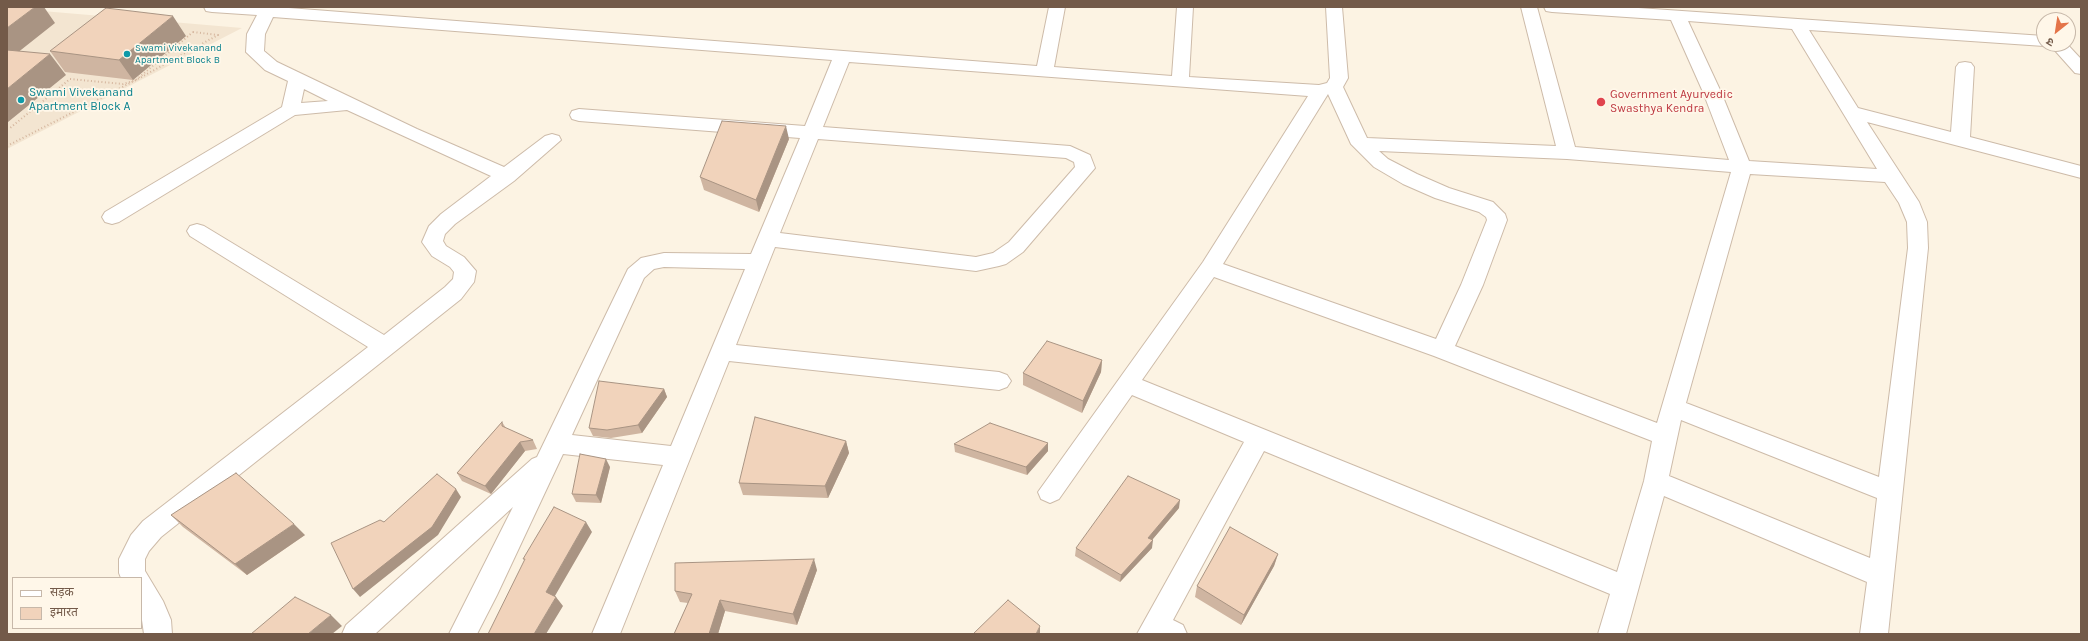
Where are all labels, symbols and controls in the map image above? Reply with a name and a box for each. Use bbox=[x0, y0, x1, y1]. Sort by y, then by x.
north arrow bbox=[2036, 12, 2076, 52]
text: उ bbox=[2044, 35, 2056, 49]
place label: Swami Vivekanand Apartment Block B bbox=[135, 42, 222, 66]
marker: Swami Vivekanand Apartment Block B bbox=[122, 49, 132, 59]
place label: Swami Vivekanand Apartment Block A bbox=[29, 86, 133, 114]
place label: Government Ayurvedic Swasthya Kendra bbox=[1610, 88, 1733, 116]
marker: Swami Vivekanand Apartment Block A bbox=[16, 95, 26, 105]
marker: Government Ayurvedic Swasthya Kendra bbox=[1595, 96, 1607, 108]
legend bbox=[12, 577, 142, 629]
text: सड़क bbox=[50, 585, 74, 599]
text: इमारत bbox=[50, 605, 78, 619]

